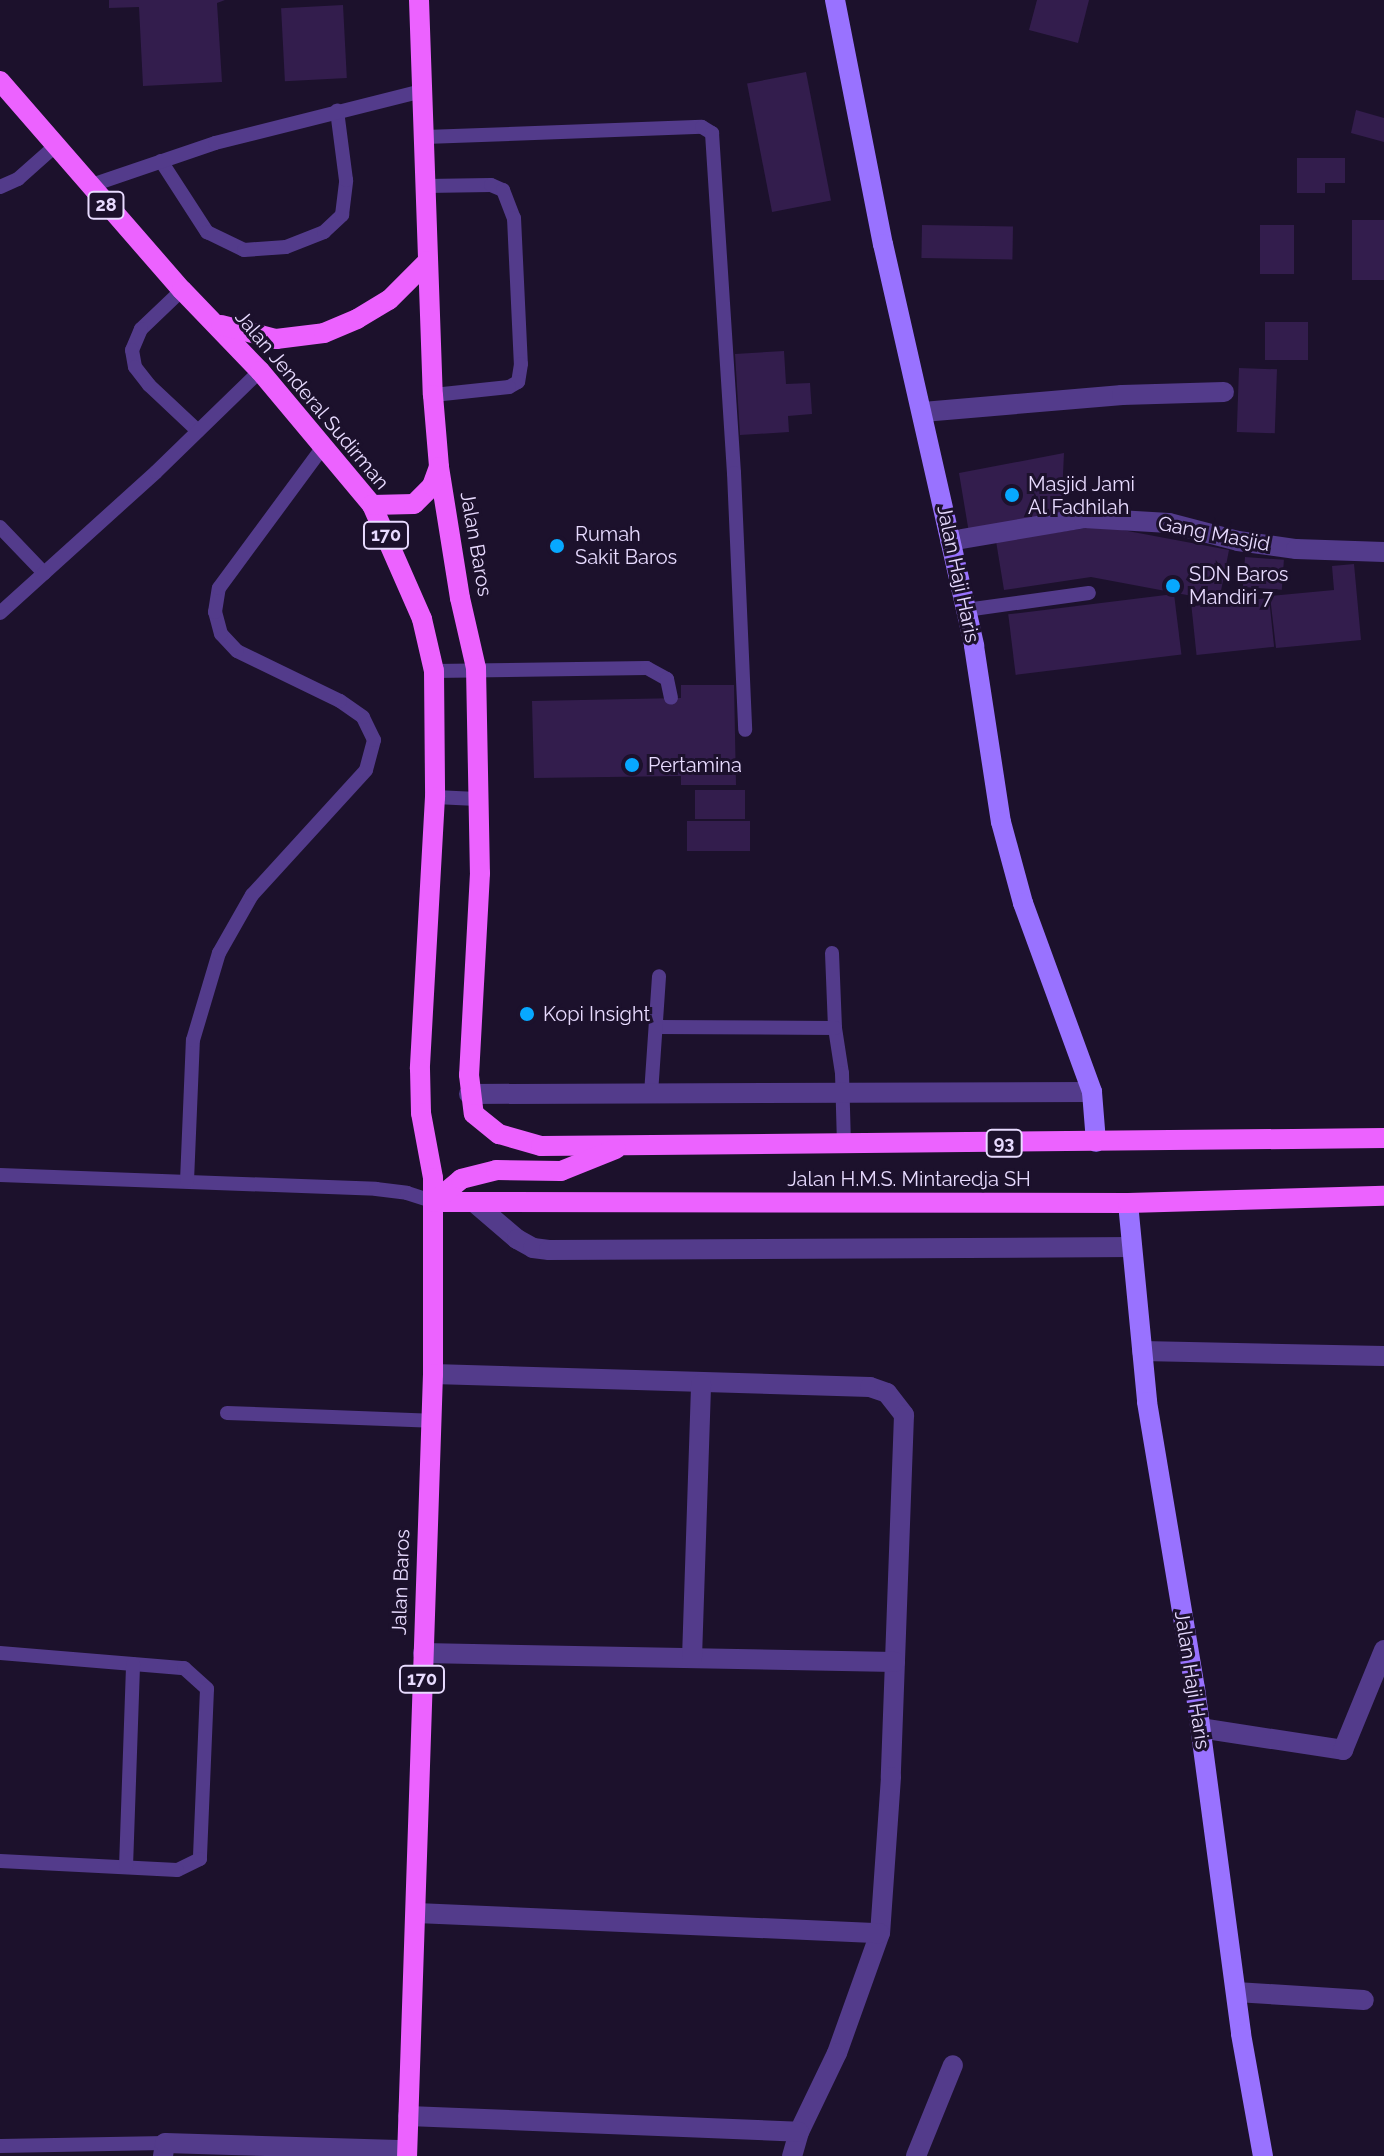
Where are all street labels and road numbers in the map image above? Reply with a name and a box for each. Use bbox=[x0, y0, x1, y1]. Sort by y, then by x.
road number: 28 bbox=[86, 191, 126, 219]
street label: Jalan Jenderal Sudirman bbox=[230, 305, 394, 495]
street label: Jalan Baros bbox=[455, 490, 497, 598]
street label: Jalan Haji Haris bbox=[932, 503, 984, 645]
street label: Gang Masjid bbox=[1156, 511, 1272, 557]
road number: 170 bbox=[362, 521, 410, 549]
road number: 93 bbox=[984, 1129, 1024, 1157]
street label: Jalan H.M.S. Mintaredja SH bbox=[787, 1167, 1031, 1191]
street label: Jalan Baros bbox=[387, 1529, 415, 1635]
street label: Jalan Haji Haris bbox=[1169, 1609, 1215, 1751]
road number: 170 bbox=[398, 1665, 446, 1693]

